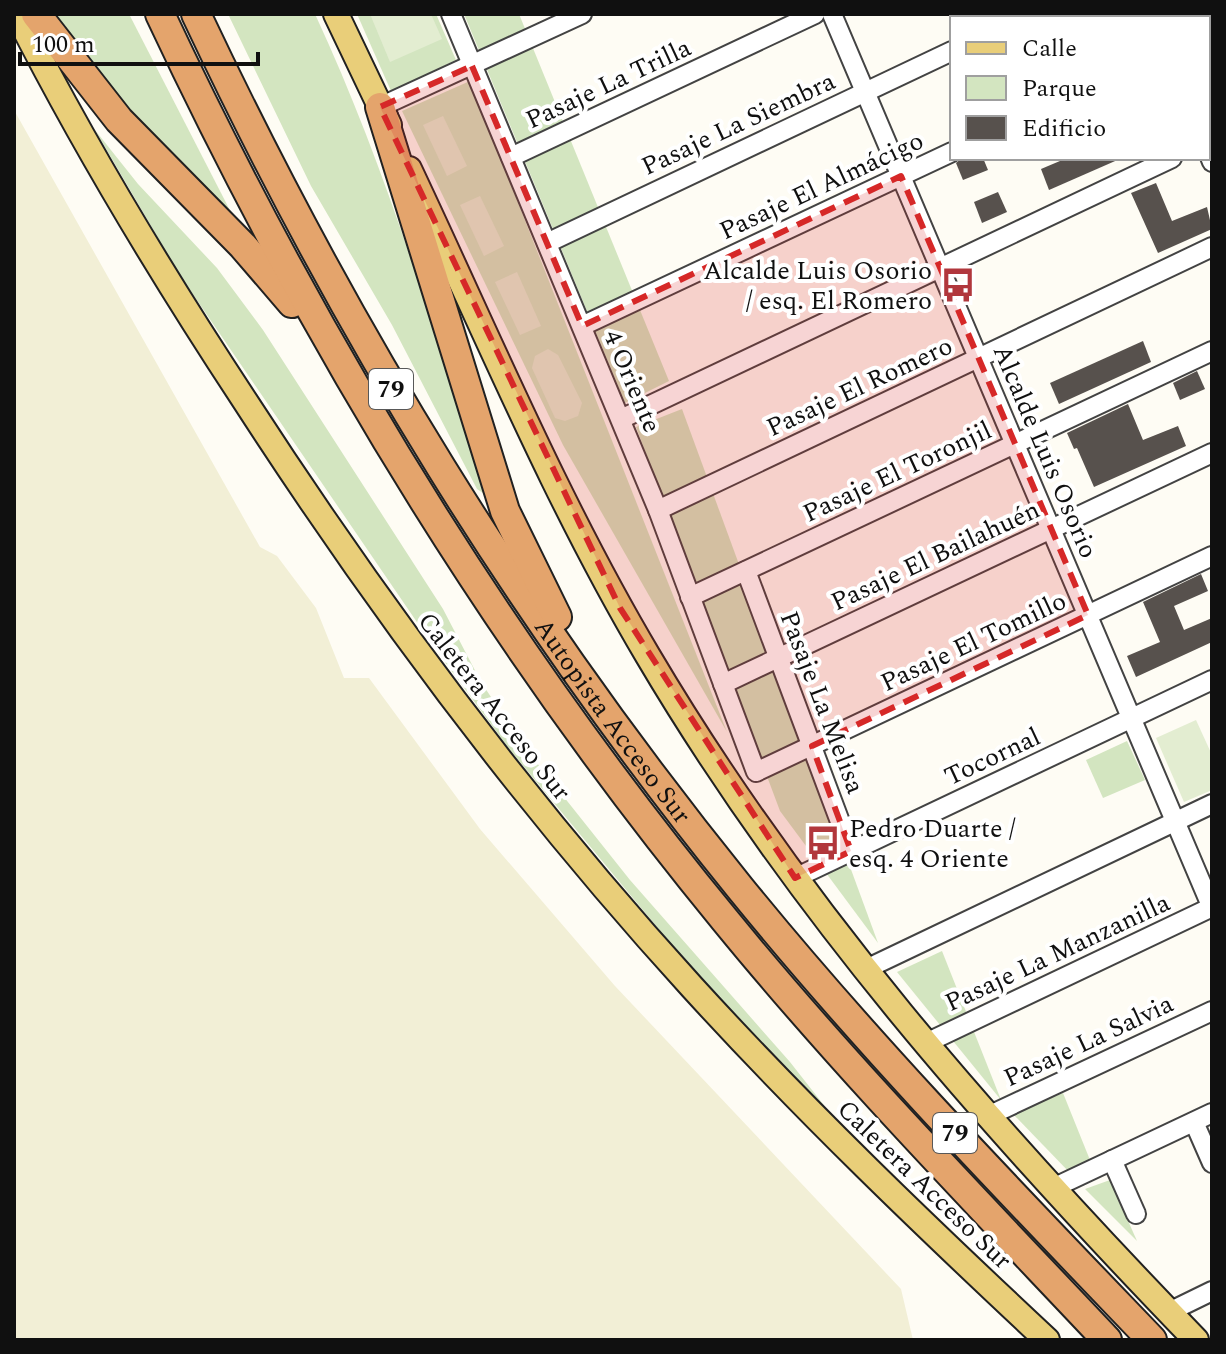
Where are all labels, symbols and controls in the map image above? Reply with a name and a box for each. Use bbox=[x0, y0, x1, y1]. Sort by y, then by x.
scale bar bbox=[20, 16, 258, 66]
legend bbox=[950, 16, 1210, 160]
text: 100 m bbox=[32, 27, 95, 63]
street label: Pasaje La Trilla bbox=[519, 28, 698, 140]
text: Calle bbox=[1022, 31, 1077, 67]
street label: Pasaje La Siembra bbox=[635, 61, 842, 186]
text: Parque bbox=[1022, 71, 1097, 107]
text: Edificio bbox=[1022, 111, 1106, 147]
street label: Pasaje El Almácigo bbox=[713, 121, 930, 251]
place label: Alcalde Luis Osorio / esq. El Romero bbox=[703, 251, 932, 321]
bus stop icon: Alcalde Luis Osorio / esq. El Romero bbox=[939, 266, 977, 304]
street label: 4 Oriente bbox=[592, 324, 672, 439]
street label: Pasaje El Romero bbox=[760, 326, 959, 448]
street label: Alcalde Luis Osorio bbox=[982, 338, 1108, 565]
road number: 79 bbox=[369, 369, 413, 409]
street label: Pasaje El Toronjil bbox=[796, 411, 999, 533]
street label: Pasaje El Bailahuén bbox=[824, 490, 1047, 622]
street label: Pasaje El Tomillo bbox=[874, 581, 1073, 703]
street label: Caletera Acceso Sur bbox=[408, 604, 581, 810]
street label: Pasaje La Melisa bbox=[769, 605, 875, 800]
street label: Autopista Acceso Sur bbox=[524, 610, 701, 833]
street label: Tocornal bbox=[938, 717, 1047, 797]
place label: Pedro Duarte / esq. 4 Oriente bbox=[849, 809, 1016, 879]
bus stop icon: Pedro Duarte / esq. 4 Oriente bbox=[804, 824, 842, 862]
street label: Pasaje La Manzanilla bbox=[938, 883, 1177, 1023]
street label: Pasaje La Salvia bbox=[997, 984, 1180, 1098]
street label: Caletera Acceso Sur bbox=[828, 1090, 1021, 1279]
road number: 79 bbox=[933, 1113, 977, 1153]

